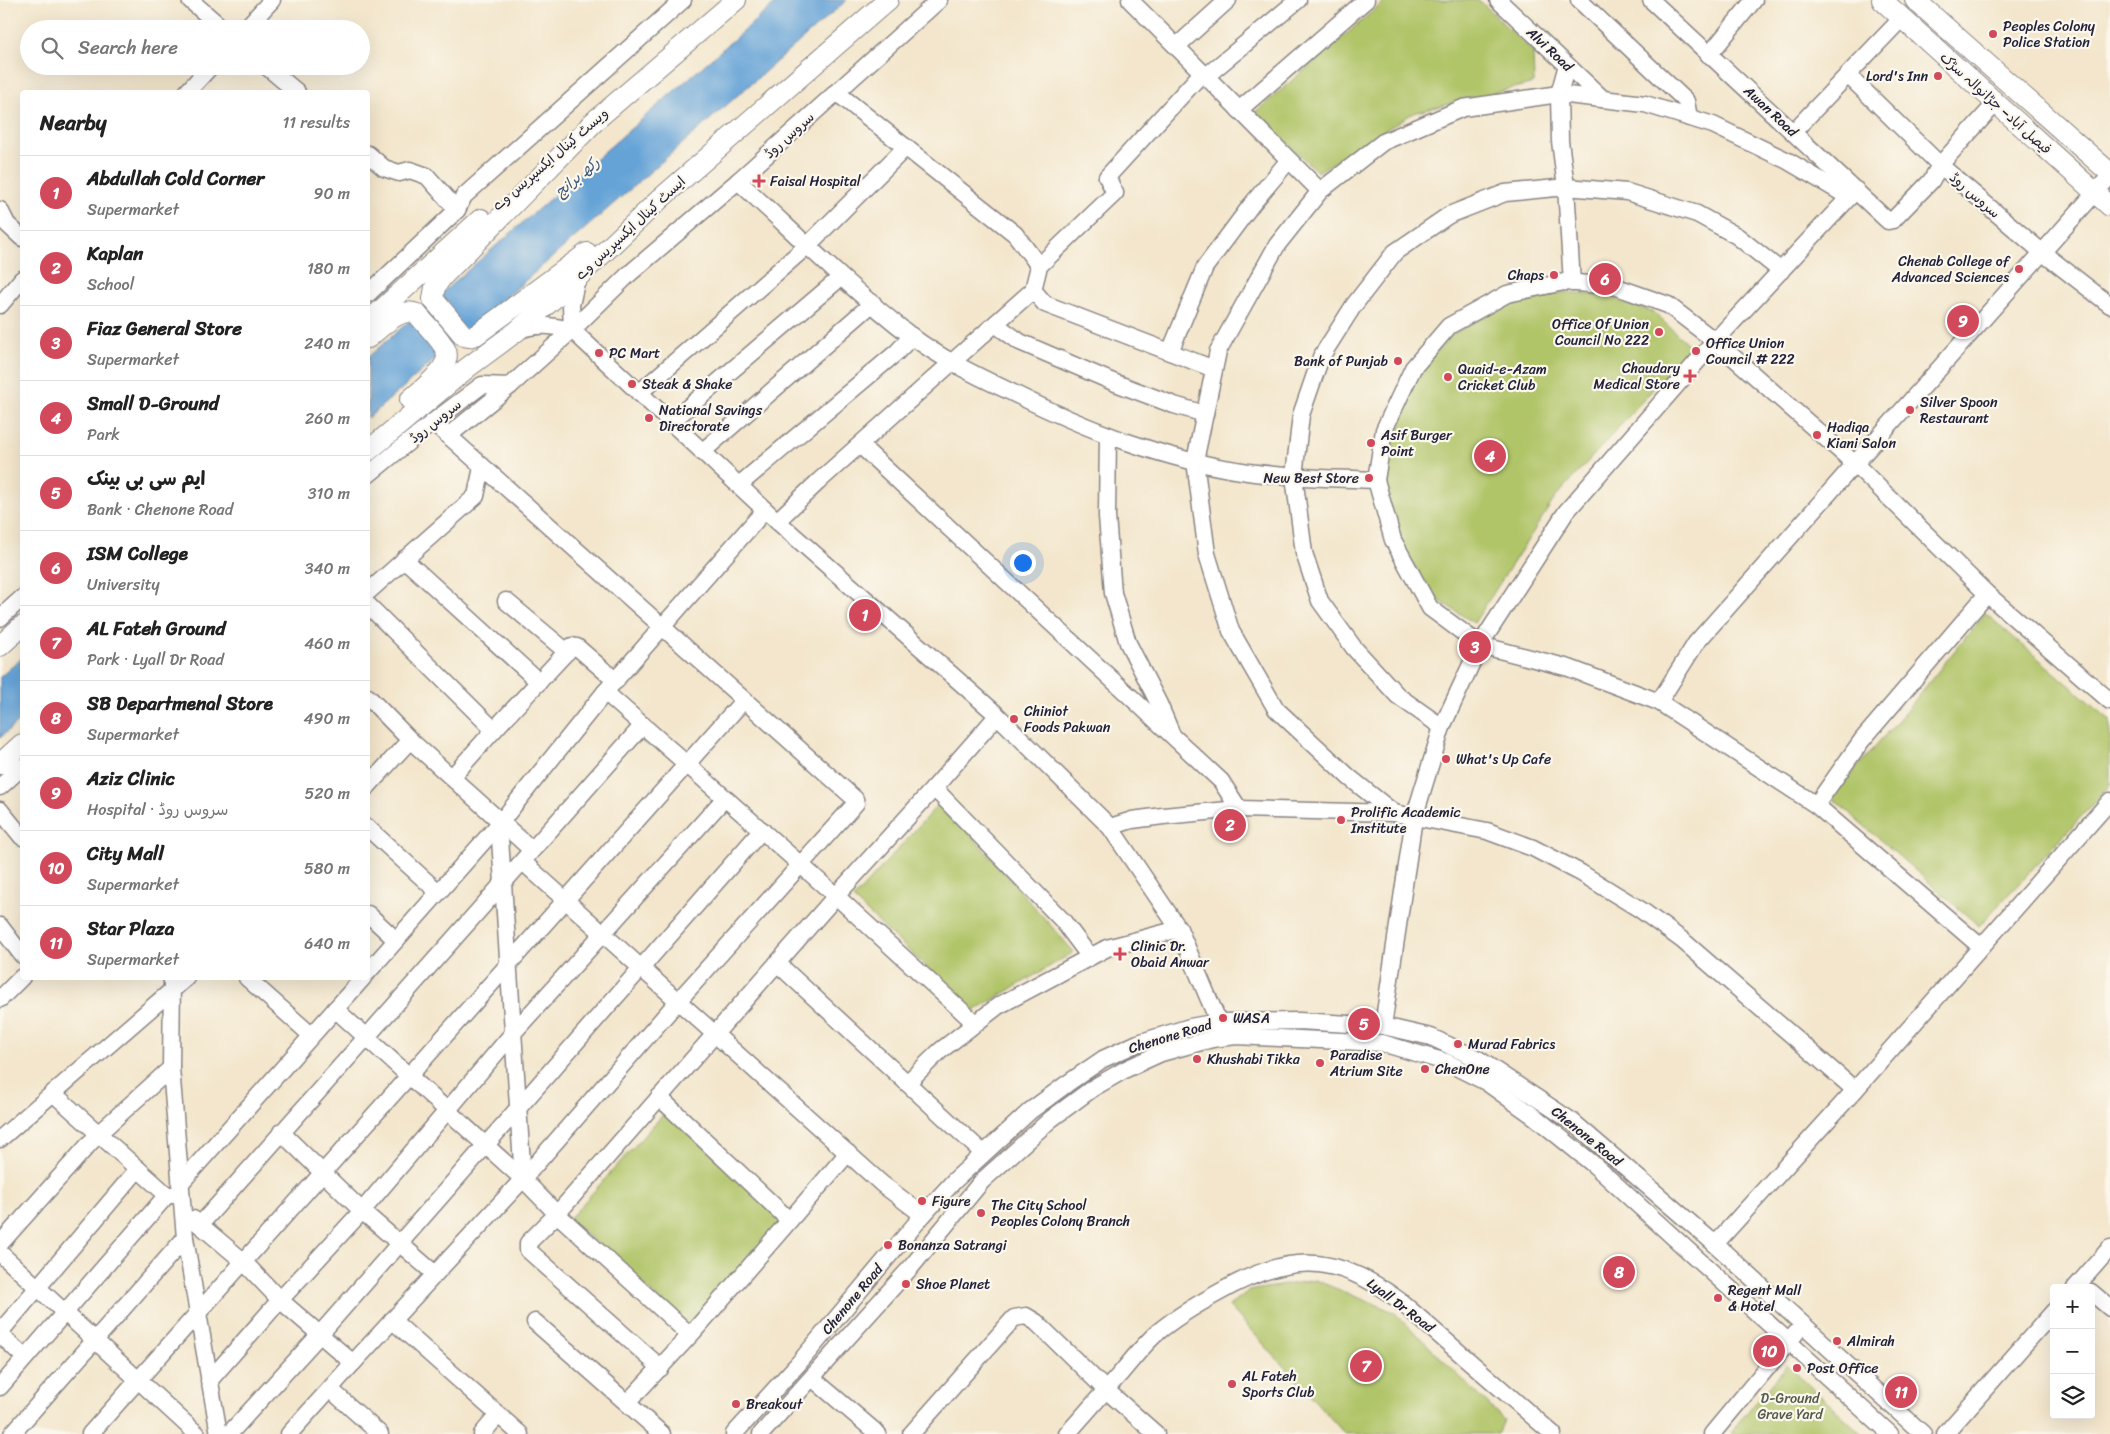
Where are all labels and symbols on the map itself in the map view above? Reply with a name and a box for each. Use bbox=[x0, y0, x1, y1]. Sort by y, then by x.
place label: Peoples Colony Police Station bbox=[2003, 14, 2096, 55]
street label: Alvi Road bbox=[1519, 20, 1580, 79]
marker: Peoples Colony Police Station bbox=[1987, 28, 1999, 40]
street label: فیصل آباد– جڑانوالہ سڑک bbox=[1934, 46, 2058, 161]
place label: Lord's Inn bbox=[1866, 64, 1928, 89]
marker: Lord's Inn bbox=[1932, 70, 1944, 82]
street label: Awan Road bbox=[1737, 79, 1805, 144]
street label: ویسٹ کینال ایکسپریس وے bbox=[486, 101, 614, 217]
street label: سروس روڈ bbox=[758, 106, 820, 165]
water label: رکھ برانچ bbox=[549, 150, 606, 204]
street label: سروس روڈ bbox=[1943, 166, 2006, 225]
place label: Faisal Hospital bbox=[770, 169, 862, 194]
street label: ایسٹ کینال ایکسپریس وے bbox=[569, 170, 692, 287]
marker: Faisal Hospital bbox=[752, 174, 766, 188]
place label: Chenab College of Advanced Sciences bbox=[1891, 249, 2011, 290]
pin: 6 bbox=[1589, 260, 1621, 298]
place label: Chaps bbox=[1508, 263, 1544, 288]
marker: Chenab College of Advanced Sciences bbox=[2013, 263, 2025, 275]
marker: Chaps bbox=[1548, 269, 1560, 281]
pin: 9 bbox=[1947, 302, 1979, 340]
place label: Office Of Union Council No 222 bbox=[1552, 312, 1649, 353]
marker: Office Of Union Council No 222 bbox=[1653, 326, 1665, 338]
place label: Office Union Council # 222 bbox=[1706, 331, 1795, 372]
place label: PC Mart bbox=[609, 341, 660, 366]
marker: Office Union Council # 222 bbox=[1690, 345, 1702, 357]
marker: PC Mart bbox=[593, 347, 605, 359]
place label: Bank of Punjab bbox=[1294, 349, 1389, 374]
marker: Bank of Punjab bbox=[1392, 355, 1404, 367]
place label: Chaudary Medical Store bbox=[1594, 356, 1681, 397]
place label: Quaid-e-Azam Cricket Club bbox=[1458, 357, 1547, 398]
marker: Chaudary Medical Store bbox=[1684, 370, 1696, 382]
marker: Quaid-e-Azam Cricket Club bbox=[1442, 371, 1454, 383]
place label: Steak & Shake bbox=[642, 372, 733, 397]
marker: Steak & Shake bbox=[626, 378, 638, 390]
place label: Silver Spoon Restaurant bbox=[1920, 390, 1998, 431]
street label: سروس روڈ bbox=[403, 393, 467, 450]
place label: National Savings Directorate bbox=[659, 398, 763, 439]
marker: Silver Spoon Restaurant bbox=[1904, 404, 1916, 416]
marker: National Savings Directorate bbox=[643, 412, 655, 424]
place label: Hadiqa Kiani Salon bbox=[1827, 415, 1896, 456]
place label: Asif Burger Point bbox=[1380, 423, 1453, 464]
marker: Hadiqa Kiani Salon bbox=[1811, 429, 1823, 441]
marker: Asif Burger Point bbox=[1365, 437, 1377, 449]
pin: 4 bbox=[1474, 437, 1506, 475]
place label: New Best Store bbox=[1263, 466, 1359, 491]
marker: New Best Store bbox=[1363, 472, 1375, 484]
your location bbox=[1010, 550, 1036, 576]
pin: 1 bbox=[849, 596, 881, 634]
pin: 3 bbox=[1459, 628, 1491, 666]
place label: Chiniot Foods Pakwan bbox=[1024, 699, 1111, 740]
marker: Chiniot Foods Pakwan bbox=[1008, 713, 1020, 725]
place label: What's Up Cafe bbox=[1456, 747, 1551, 772]
marker: What's Up Cafe bbox=[1440, 753, 1452, 765]
place label: Prolific Academic Institute bbox=[1350, 800, 1461, 841]
pin: 2 bbox=[1214, 806, 1246, 844]
marker: Prolific Academic Institute bbox=[1335, 814, 1347, 826]
place label: Clinic Dr. Obaid Anwar bbox=[1131, 934, 1210, 975]
marker: Clinic Dr. Obaid Anwar bbox=[1113, 947, 1127, 961]
pin: 5 bbox=[1348, 1005, 1380, 1043]
place label: WASA bbox=[1233, 1006, 1270, 1031]
street label: Chenone Road bbox=[1125, 1011, 1216, 1061]
marker: WASA bbox=[1217, 1012, 1229, 1024]
place label: Murad Fabrics bbox=[1468, 1032, 1555, 1057]
marker: Murad Fabrics bbox=[1452, 1038, 1464, 1050]
place label: Paradise Atrium Site bbox=[1329, 1043, 1403, 1084]
place label: Khushabi Tikka bbox=[1207, 1047, 1301, 1072]
marker: Khushabi Tikka bbox=[1191, 1053, 1203, 1065]
marker: Paradise Atrium Site bbox=[1314, 1057, 1326, 1069]
place label: ChenOne bbox=[1435, 1057, 1490, 1082]
marker: ChenOne bbox=[1419, 1063, 1431, 1075]
street label: Chenone Road bbox=[1545, 1100, 1629, 1174]
place label: Figure bbox=[932, 1189, 971, 1214]
place label: The City School Peoples Colony Branch bbox=[991, 1193, 1130, 1234]
marker: Figure bbox=[916, 1195, 928, 1207]
marker: The City School Peoples Colony Branch bbox=[975, 1207, 987, 1219]
place label: Bonanza Satrangi bbox=[898, 1233, 1008, 1258]
marker: Bonanza Satrangi bbox=[882, 1239, 894, 1251]
pin: 8 bbox=[1603, 1253, 1635, 1291]
street label: Chenone Road bbox=[815, 1257, 891, 1340]
street label: Lyall Dr Road bbox=[1361, 1271, 1441, 1340]
place label: Shoe Planet bbox=[916, 1272, 990, 1297]
marker: Shoe Planet bbox=[900, 1278, 912, 1290]
place label: Regent Mall & Hotel bbox=[1728, 1278, 1802, 1319]
marker: Regent Mall & Hotel bbox=[1712, 1292, 1724, 1304]
place label: Almirah bbox=[1846, 1329, 1895, 1354]
pin: 10 bbox=[1753, 1332, 1785, 1370]
marker: Almirah bbox=[1831, 1335, 1843, 1347]
pin: 7 bbox=[1350, 1347, 1382, 1385]
place label: Post Office bbox=[1807, 1356, 1878, 1381]
marker: Post Office bbox=[1791, 1362, 1803, 1374]
place label: AL Fateh Sports Club bbox=[1241, 1364, 1315, 1405]
pin: 11 bbox=[1885, 1373, 1917, 1411]
marker: AL Fateh Sports Club bbox=[1226, 1378, 1238, 1390]
park label: D-Ground Grave Yard bbox=[1757, 1386, 1824, 1427]
place label: Breakout bbox=[746, 1392, 804, 1417]
marker: Breakout bbox=[730, 1398, 742, 1410]

